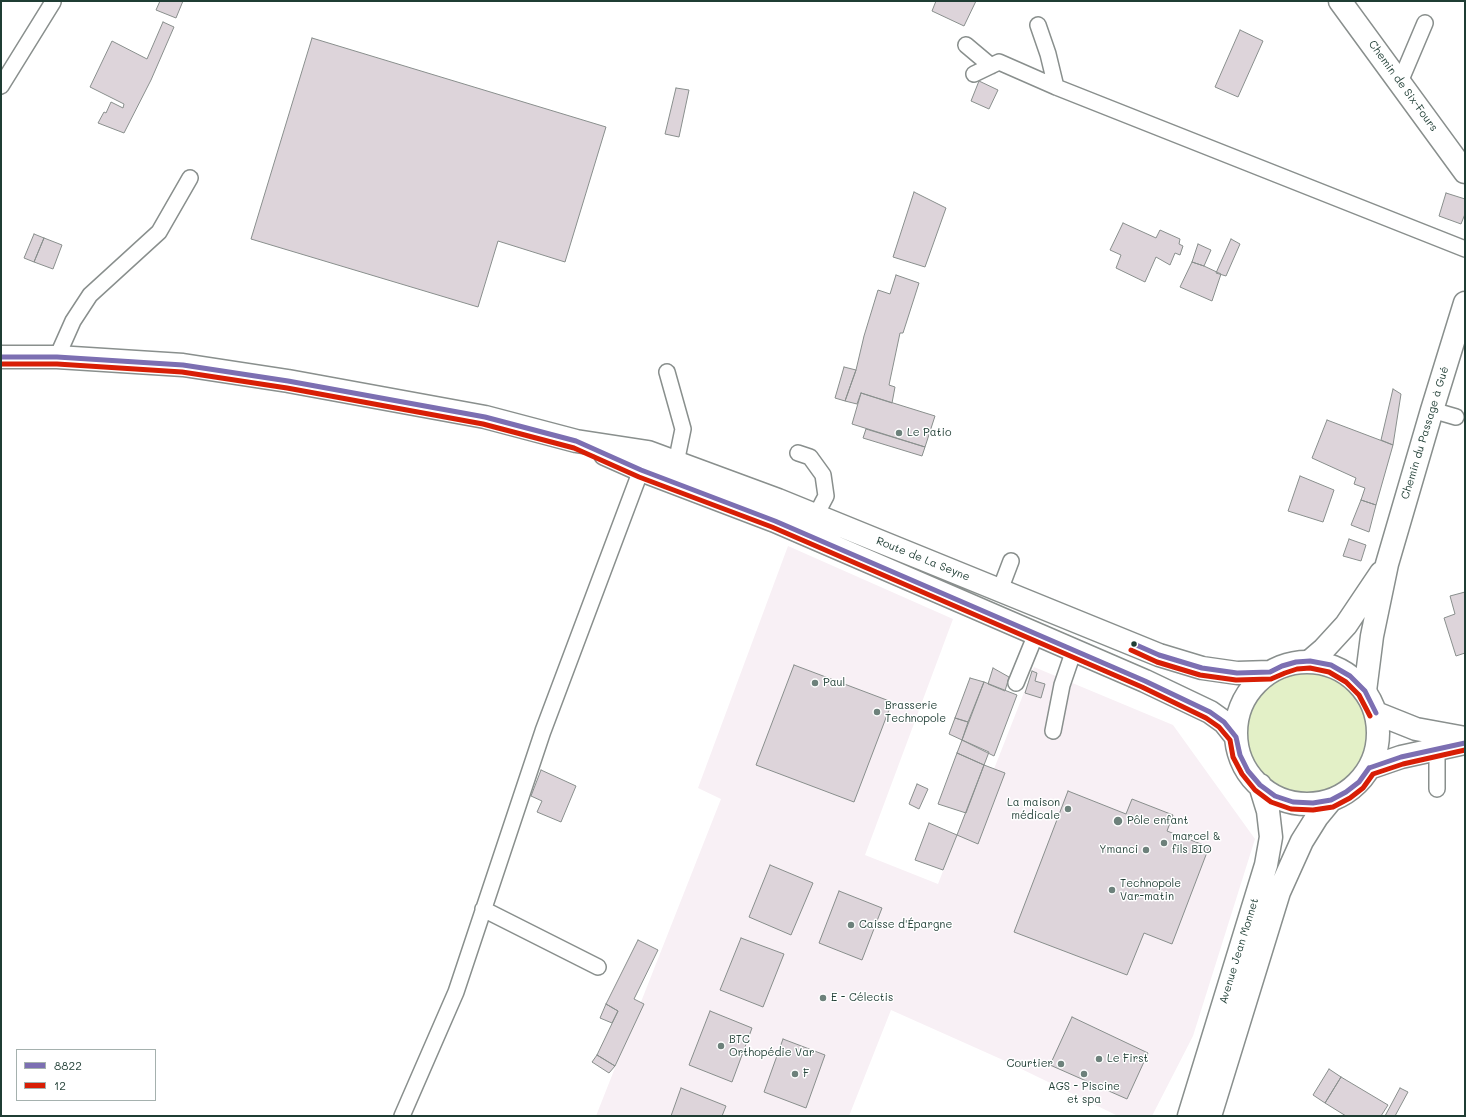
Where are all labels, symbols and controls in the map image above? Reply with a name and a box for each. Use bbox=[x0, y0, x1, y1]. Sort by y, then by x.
street label: Chemin de Six-Fours bbox=[1366, 38, 1440, 134]
street label: Chemin du Passage à Gué bbox=[1398, 365, 1452, 501]
place label: Le Patio bbox=[907, 426, 951, 440]
marker: Le Patio bbox=[894, 428, 904, 438]
street label: Route de La Seyne bbox=[874, 534, 972, 584]
unlabelled marker bbox=[1129, 639, 1139, 649]
place label: Paul bbox=[823, 676, 845, 690]
marker: Paul bbox=[810, 678, 820, 688]
place label: Brasserie Technopole bbox=[885, 699, 946, 725]
marker: Brasserie Technopole bbox=[872, 707, 882, 717]
place label: La maison médicale bbox=[1007, 796, 1060, 822]
marker: La maison médicale bbox=[1063, 804, 1073, 814]
place label: Pôle enfant bbox=[1127, 814, 1188, 828]
marker: Pôle enfant bbox=[1112, 815, 1124, 827]
place label: marcel & fils BIO bbox=[1172, 830, 1221, 856]
marker: marcel & fils BIO bbox=[1159, 838, 1169, 848]
place label: Ymanci bbox=[1099, 843, 1138, 857]
marker: Ymanci bbox=[1141, 845, 1151, 855]
place label: Technopole Var-matin bbox=[1120, 877, 1181, 903]
marker: Technopole Var-matin bbox=[1107, 885, 1117, 895]
street label: Avenue Jean Monnet bbox=[1217, 896, 1261, 1006]
place label: Caisse d'Épargne bbox=[859, 918, 952, 932]
marker: Caisse d'Épargne bbox=[846, 920, 856, 930]
place label: E - Célectis bbox=[831, 991, 893, 1005]
marker: E - Célectis bbox=[818, 993, 828, 1003]
place label: BTC Orthopédie Var bbox=[729, 1033, 815, 1059]
marker: BTC Orthopédie Var bbox=[716, 1041, 726, 1051]
legend bbox=[16, 1049, 156, 1101]
place label: Le First bbox=[1107, 1052, 1148, 1066]
marker: Le First bbox=[1094, 1054, 1104, 1064]
text: 8822 bbox=[54, 1057, 82, 1073]
place label: Courtier bbox=[1007, 1057, 1053, 1071]
marker: Courtier bbox=[1056, 1059, 1066, 1069]
place label: F bbox=[803, 1067, 809, 1081]
marker: F bbox=[790, 1069, 800, 1079]
marker: AGS - Piscine et spa bbox=[1079, 1069, 1089, 1079]
text: 12 bbox=[54, 1077, 66, 1093]
place label: AGS - Piscine et spa bbox=[1048, 1080, 1120, 1106]

